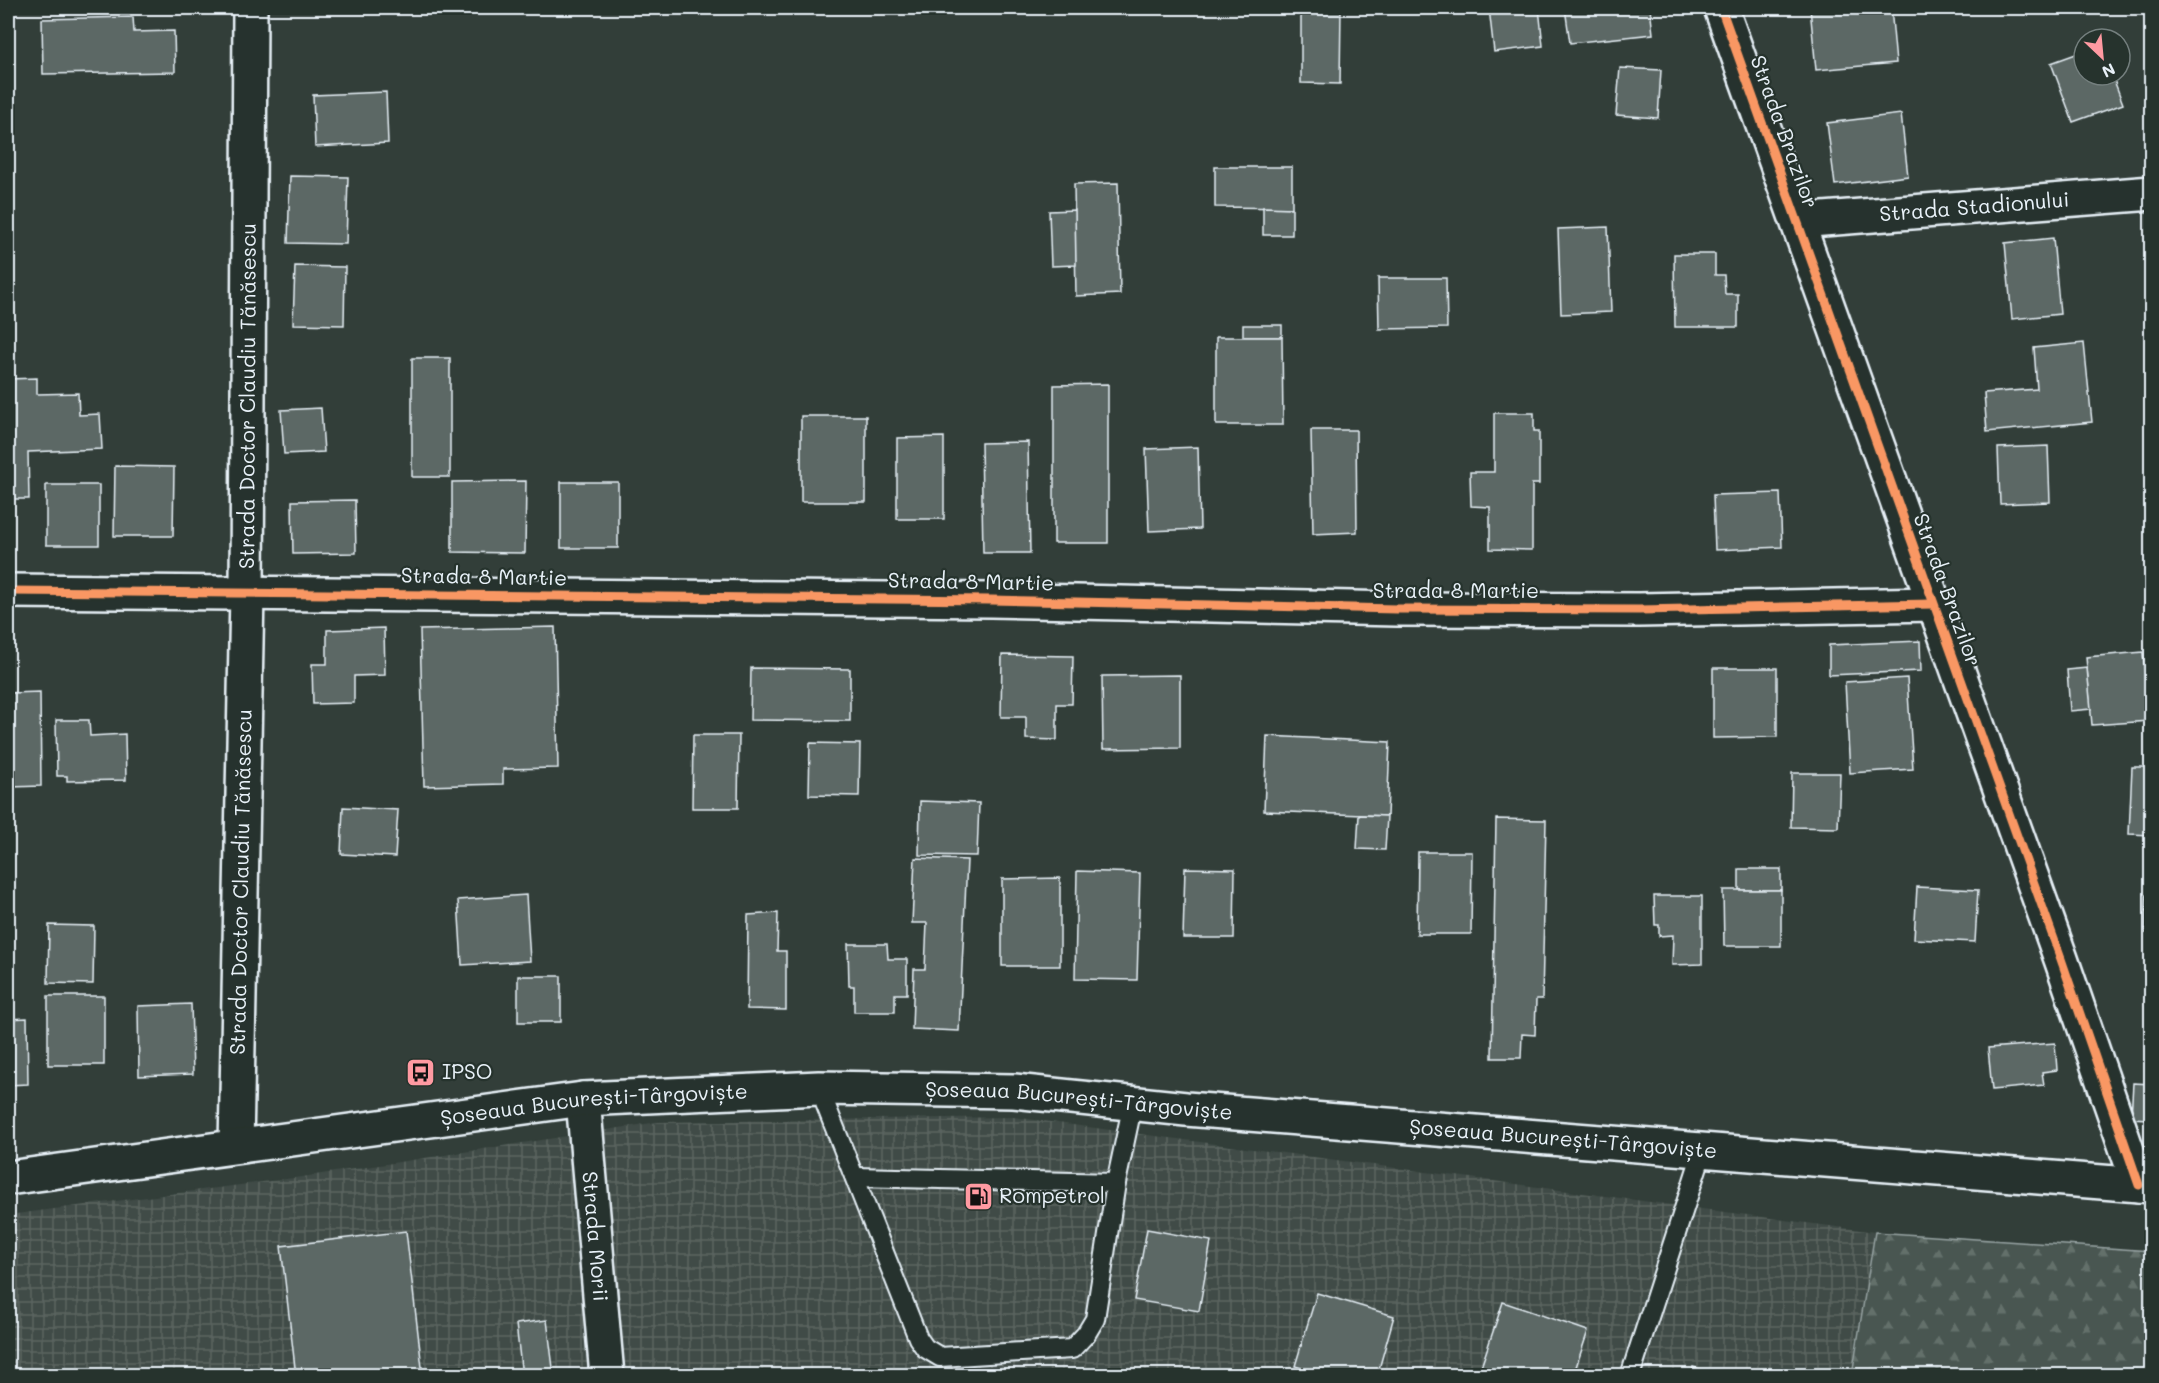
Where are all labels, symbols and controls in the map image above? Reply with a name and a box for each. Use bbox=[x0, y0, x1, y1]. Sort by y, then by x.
north arrow bbox=[2072, 27, 2132, 87]
street label: Strada Brazilor bbox=[1745, 51, 1826, 212]
text: N bbox=[2099, 59, 2119, 83]
street label: Strada Stadionului bbox=[1878, 185, 2070, 227]
street label: Strada Doctor Claudiu Tănăsescu bbox=[232, 223, 261, 569]
street label: Strada Brazilor bbox=[1908, 509, 1989, 670]
street label: Strada 8 Martie bbox=[401, 561, 567, 590]
street label: Strada 8 Martie bbox=[888, 566, 1054, 595]
street label: Strada 8 Martie bbox=[1373, 576, 1539, 603]
street label: Strada Doctor Claudiu Tănăsescu bbox=[223, 709, 257, 1055]
bus stop icon: IPSO bbox=[405, 1056, 437, 1088]
place label: IPSO bbox=[442, 1057, 492, 1084]
street label: Șoseaua București-Târgoviște bbox=[925, 1075, 1234, 1125]
street label: Șoseaua București-Târgoviște bbox=[439, 1076, 748, 1131]
street label: Șoseaua București-Târgoviște bbox=[1408, 1112, 1718, 1163]
street label: Strada Morii bbox=[577, 1170, 615, 1303]
fuel station icon: Rompetrol bbox=[962, 1180, 994, 1212]
place label: Rompetrol bbox=[999, 1181, 1105, 1208]

